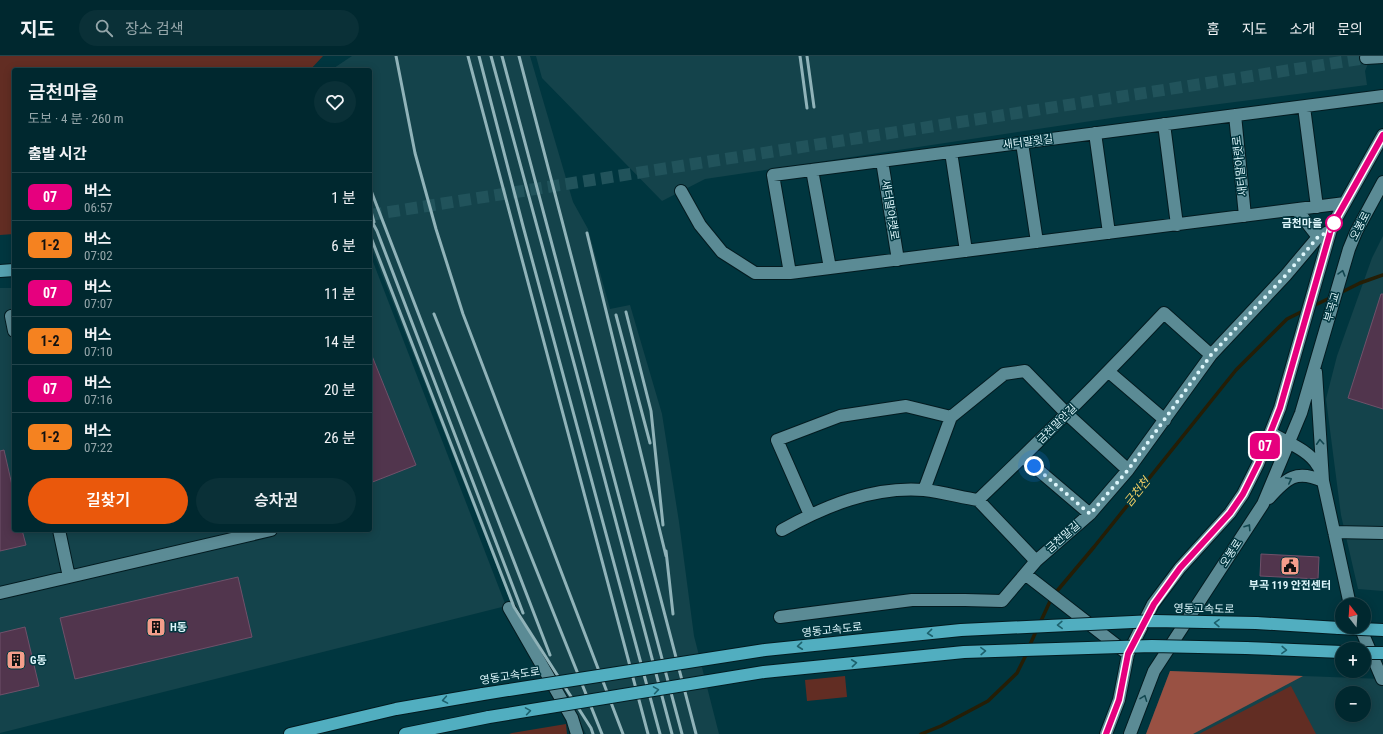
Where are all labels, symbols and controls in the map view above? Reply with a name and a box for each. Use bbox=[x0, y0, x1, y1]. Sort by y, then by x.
search box bbox=[79, 10, 359, 46]
icon: search bbox=[93, 17, 115, 39]
text: 지도 bbox=[20, 18, 55, 41]
text: 장소 검색 bbox=[125, 20, 184, 38]
text: 홈 bbox=[1207, 21, 1220, 37]
text: 지도 bbox=[1242, 21, 1267, 37]
text: 소개 bbox=[1289, 21, 1315, 37]
text: 문의 bbox=[1337, 21, 1363, 37]
text: 금천마을 bbox=[28, 81, 98, 104]
button: heart bbox=[314, 81, 356, 123]
text: 도보 · 4 분 · 260 m bbox=[28, 111, 124, 126]
street label: 새터말윗길 bbox=[1002, 132, 1054, 152]
street label: 새터말아랫로 bbox=[1230, 135, 1250, 197]
text: 출발 시간 bbox=[28, 145, 87, 163]
street label: 새터말아랫로 bbox=[879, 179, 901, 241]
text: 버스 bbox=[84, 182, 112, 200]
text: 07 bbox=[43, 189, 57, 205]
text: 1 분 bbox=[331, 189, 356, 207]
text: 06:57 bbox=[84, 200, 113, 215]
street label: 오봉로 bbox=[1347, 210, 1373, 242]
marker: 금천마을 bbox=[1325, 214, 1343, 232]
place label: 금천마을 bbox=[1282, 217, 1322, 230]
text: 버스 bbox=[84, 230, 112, 248]
text: 1-2 bbox=[40, 237, 60, 253]
text: 6 분 bbox=[331, 237, 356, 255]
text: 07:02 bbox=[84, 248, 113, 263]
one-way arrow bbox=[1337, 270, 1346, 277]
text: 버스 bbox=[84, 278, 112, 296]
text: 07 bbox=[43, 285, 57, 301]
text: 11 분 bbox=[324, 285, 356, 303]
street label: 부곡교 bbox=[1322, 291, 1342, 323]
text: 07:07 bbox=[84, 296, 113, 311]
text: 버스 bbox=[84, 326, 112, 344]
text: 1-2 bbox=[40, 333, 60, 349]
text: 14 분 bbox=[324, 333, 356, 351]
text: 07:10 bbox=[84, 344, 113, 359]
text: 버스 bbox=[84, 374, 112, 392]
text: 07 bbox=[43, 381, 57, 397]
text: 20 분 bbox=[324, 381, 356, 399]
text: 07:16 bbox=[84, 392, 113, 407]
street label: 금천말안길 bbox=[1035, 402, 1079, 446]
text: 버스 bbox=[84, 422, 112, 440]
text: 1-2 bbox=[40, 429, 60, 445]
text: 26 분 bbox=[324, 429, 356, 447]
line badge: 07 bbox=[1247, 433, 1283, 459]
text: 07 bbox=[1258, 438, 1272, 454]
one-way arrow bbox=[1316, 439, 1325, 445]
text: 07:22 bbox=[84, 440, 113, 455]
your location bbox=[1024, 456, 1044, 476]
water label: 금천천 bbox=[1121, 473, 1154, 509]
one-way arrow bbox=[1285, 477, 1292, 485]
button: 길찾기 bbox=[28, 478, 188, 524]
button: 승차권 bbox=[196, 478, 356, 524]
street label: 금천말길 bbox=[1043, 519, 1083, 555]
one-way arrow bbox=[1243, 525, 1250, 532]
street label: 오봉로 bbox=[1217, 537, 1245, 569]
public building icon: 부곡 119 안전센터 bbox=[1279, 555, 1301, 577]
place label: 부곡 119 안전센터 bbox=[1249, 579, 1331, 592]
north arrow bbox=[1335, 598, 1371, 634]
map controls bbox=[1335, 598, 1371, 722]
street label: 영동고속도로 bbox=[1174, 602, 1234, 616]
building icon: H동 bbox=[145, 616, 167, 638]
one-way arrow bbox=[1214, 618, 1220, 627]
street label: 영동고속도로 bbox=[801, 620, 863, 640]
place label: H동 bbox=[170, 621, 187, 634]
one-way arrow bbox=[1057, 621, 1063, 630]
one-way arrow bbox=[927, 628, 933, 637]
one-way arrow bbox=[797, 641, 804, 650]
button: + bbox=[1335, 642, 1371, 678]
one-way arrow bbox=[1281, 645, 1287, 654]
one-way arrow bbox=[980, 647, 986, 655]
building icon: G동 bbox=[5, 649, 27, 671]
place label: G동 bbox=[30, 654, 47, 667]
one-way arrow bbox=[851, 659, 857, 668]
street label: 영동고속도로 bbox=[479, 665, 541, 687]
one-way arrow bbox=[653, 686, 659, 695]
button: − bbox=[1335, 686, 1371, 722]
one-way arrow bbox=[1139, 694, 1147, 701]
one-way arrow bbox=[442, 696, 448, 704]
one-way arrow bbox=[525, 707, 531, 715]

